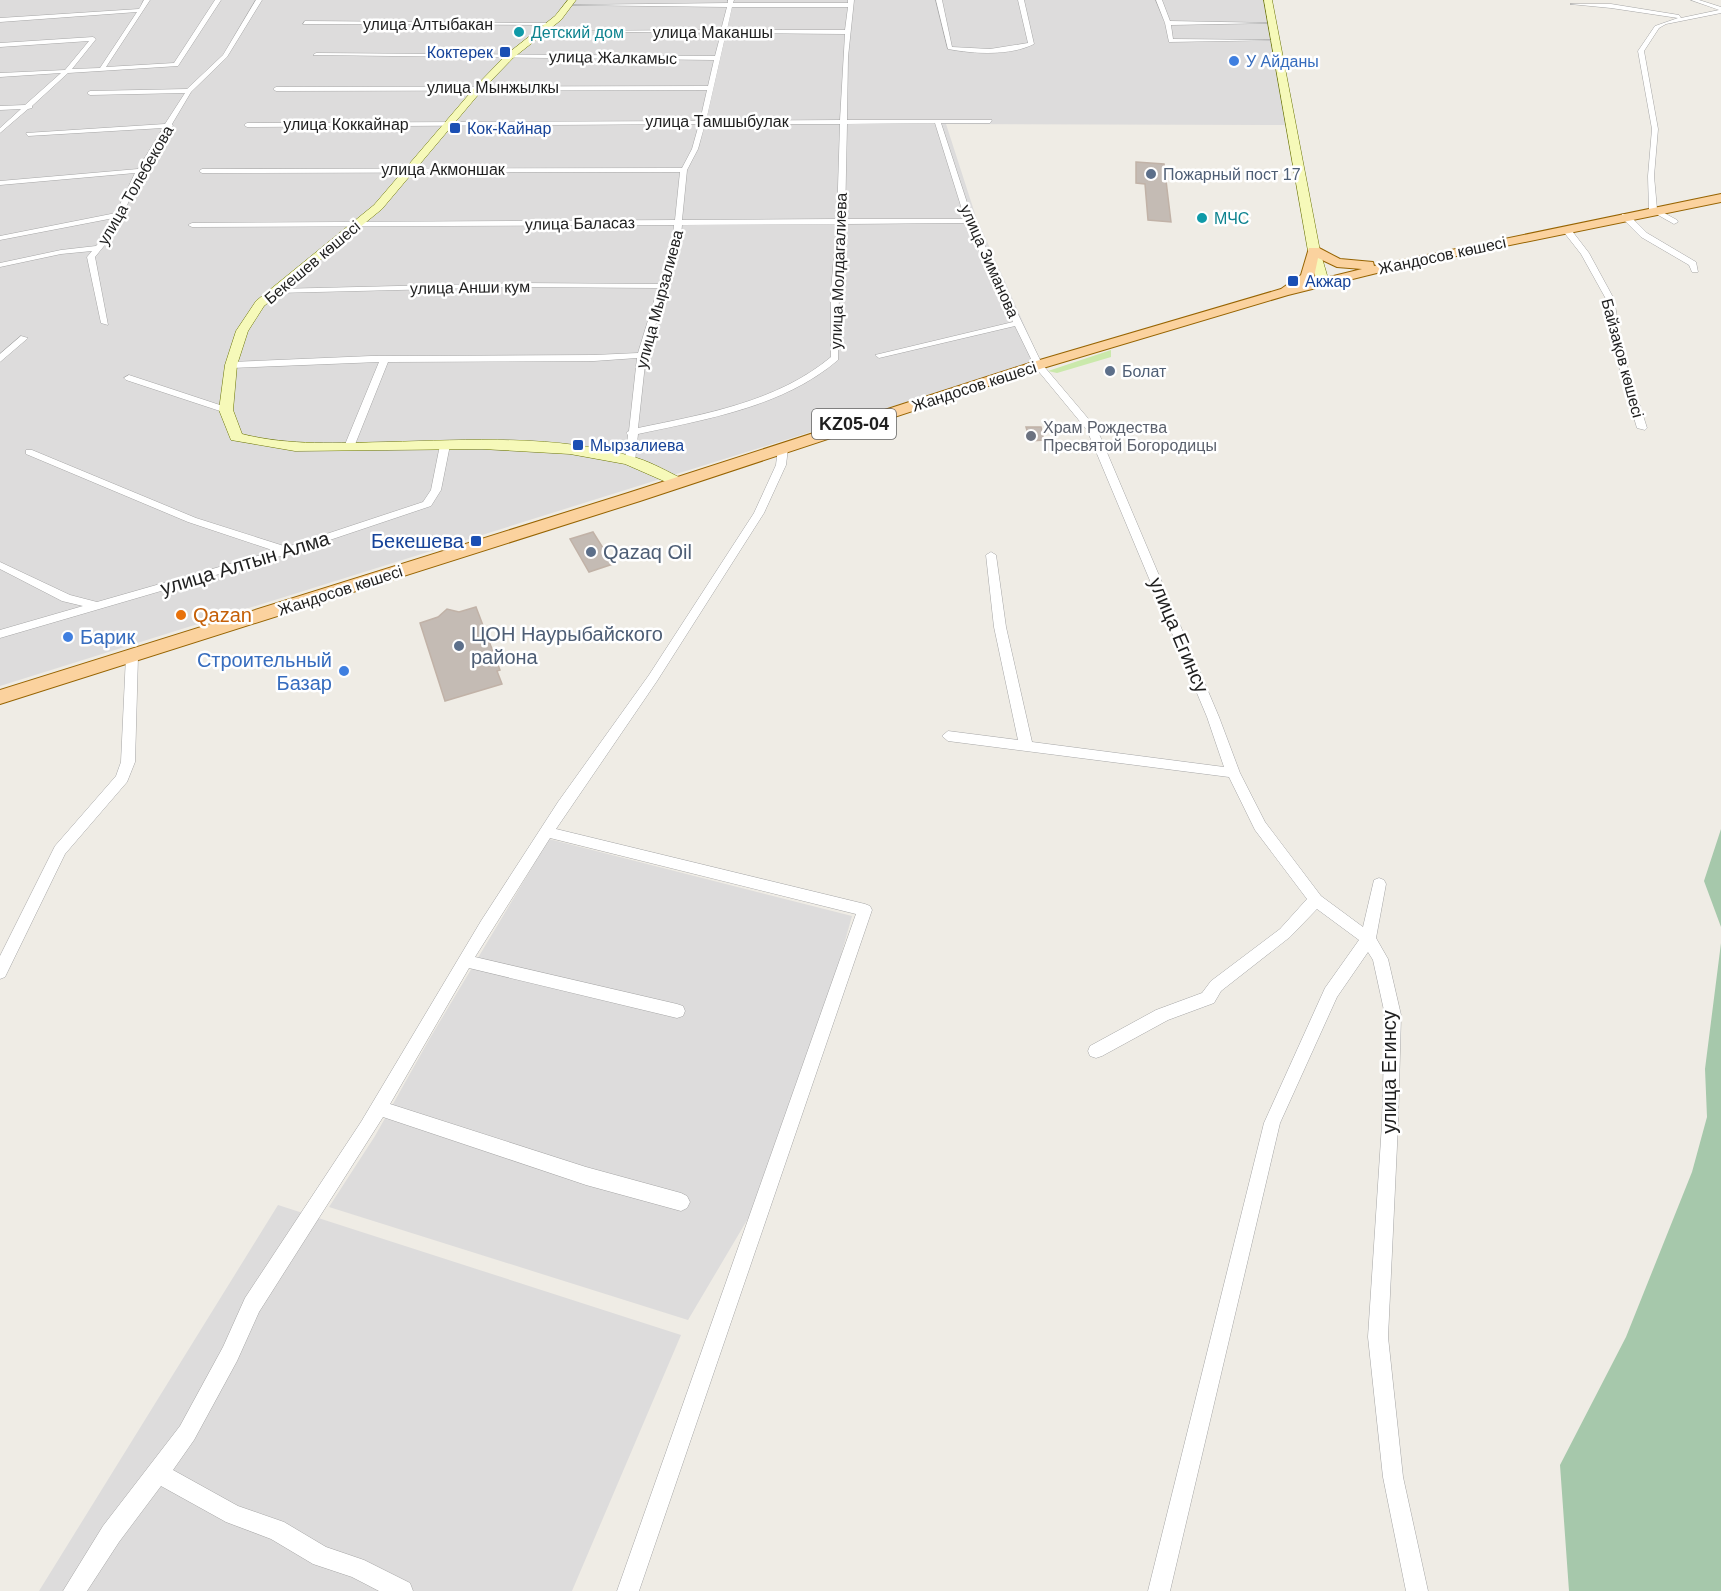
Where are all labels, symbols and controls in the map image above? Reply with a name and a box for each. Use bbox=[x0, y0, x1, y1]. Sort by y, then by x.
street label: улица Алтыбакан bbox=[363, 16, 493, 33]
place label: Детский дом bbox=[531, 24, 624, 41]
street label: улица Маканшы bbox=[653, 24, 773, 41]
marker: Детский дом bbox=[512, 25, 526, 39]
place label: Коктерек bbox=[427, 44, 494, 61]
marker: Коктерек bbox=[498, 45, 512, 59]
street label: улица Жалкамыс bbox=[549, 48, 677, 67]
place label: У Айданы bbox=[1246, 53, 1319, 70]
marker: У Айданы bbox=[1227, 54, 1241, 68]
street label: улица Мынжылкы bbox=[427, 79, 559, 96]
street label: улица Тамшыбулак bbox=[645, 113, 790, 130]
street label: улица Коккайнар bbox=[283, 116, 409, 133]
place label: Кок-Кайнар bbox=[467, 120, 551, 137]
marker: Кок-Кайнар bbox=[448, 121, 462, 135]
street label: улица Толебекова bbox=[94, 123, 177, 248]
street label: улица Акмоншак bbox=[381, 161, 506, 178]
place label: Пожарный пост 17 bbox=[1163, 166, 1301, 183]
marker: Пожарный пост 17 bbox=[1144, 167, 1158, 181]
street label: улица Молдагалиева bbox=[827, 192, 850, 350]
street label: улица Зиманова bbox=[957, 202, 1022, 320]
place label: МЧС bbox=[1214, 210, 1249, 227]
marker: МЧС bbox=[1195, 211, 1209, 225]
street label: улица Баласаз bbox=[525, 214, 635, 233]
street label: Бекешев көшесі bbox=[261, 218, 363, 307]
street label: улица Мырзалиева bbox=[633, 228, 686, 370]
street label: Жандосов көшесі bbox=[1377, 234, 1508, 277]
place label: Акжар bbox=[1305, 273, 1351, 290]
marker: Акжар bbox=[1286, 274, 1300, 288]
street label: улица Анши кум bbox=[410, 278, 530, 297]
street label: Байзақов көшесі bbox=[1598, 297, 1647, 420]
street label: Жандосов көшесі bbox=[910, 358, 1039, 415]
place label: Болат bbox=[1122, 363, 1167, 380]
marker: Болат bbox=[1103, 364, 1117, 378]
road number: KZ05-04 bbox=[812, 409, 896, 439]
place label: Храм Рождества Пресвятой Богородицы bbox=[1043, 419, 1217, 454]
marker: Храм Рождества Пресвятой Богородицы bbox=[1024, 429, 1038, 443]
place label: Мырзалиева bbox=[590, 437, 684, 454]
marker: Мырзалиева bbox=[571, 438, 585, 452]
street label: улица Алтын Алма bbox=[158, 527, 333, 599]
place label: Бекешева bbox=[371, 530, 465, 552]
marker: Бекешева bbox=[469, 534, 483, 548]
place label: Qazaq Oil bbox=[603, 541, 692, 563]
marker: Qazaq Oil bbox=[584, 545, 598, 559]
street label: Жандосов көшесі bbox=[276, 562, 405, 619]
street label: улица Егинсу bbox=[1145, 574, 1213, 696]
place label: Qazan bbox=[193, 604, 252, 626]
marker: Qazan bbox=[174, 608, 188, 622]
place label: ЦОН Наурыбайского района bbox=[471, 623, 663, 668]
place label: Барик bbox=[80, 626, 136, 648]
marker: Барик bbox=[61, 630, 75, 644]
marker: ЦОН Наурыбайского района bbox=[452, 639, 466, 653]
place label: Строительный Базар bbox=[197, 649, 332, 694]
marker: Строительный Базар bbox=[337, 664, 351, 678]
street label: улица Егинсу bbox=[1378, 1010, 1400, 1134]

